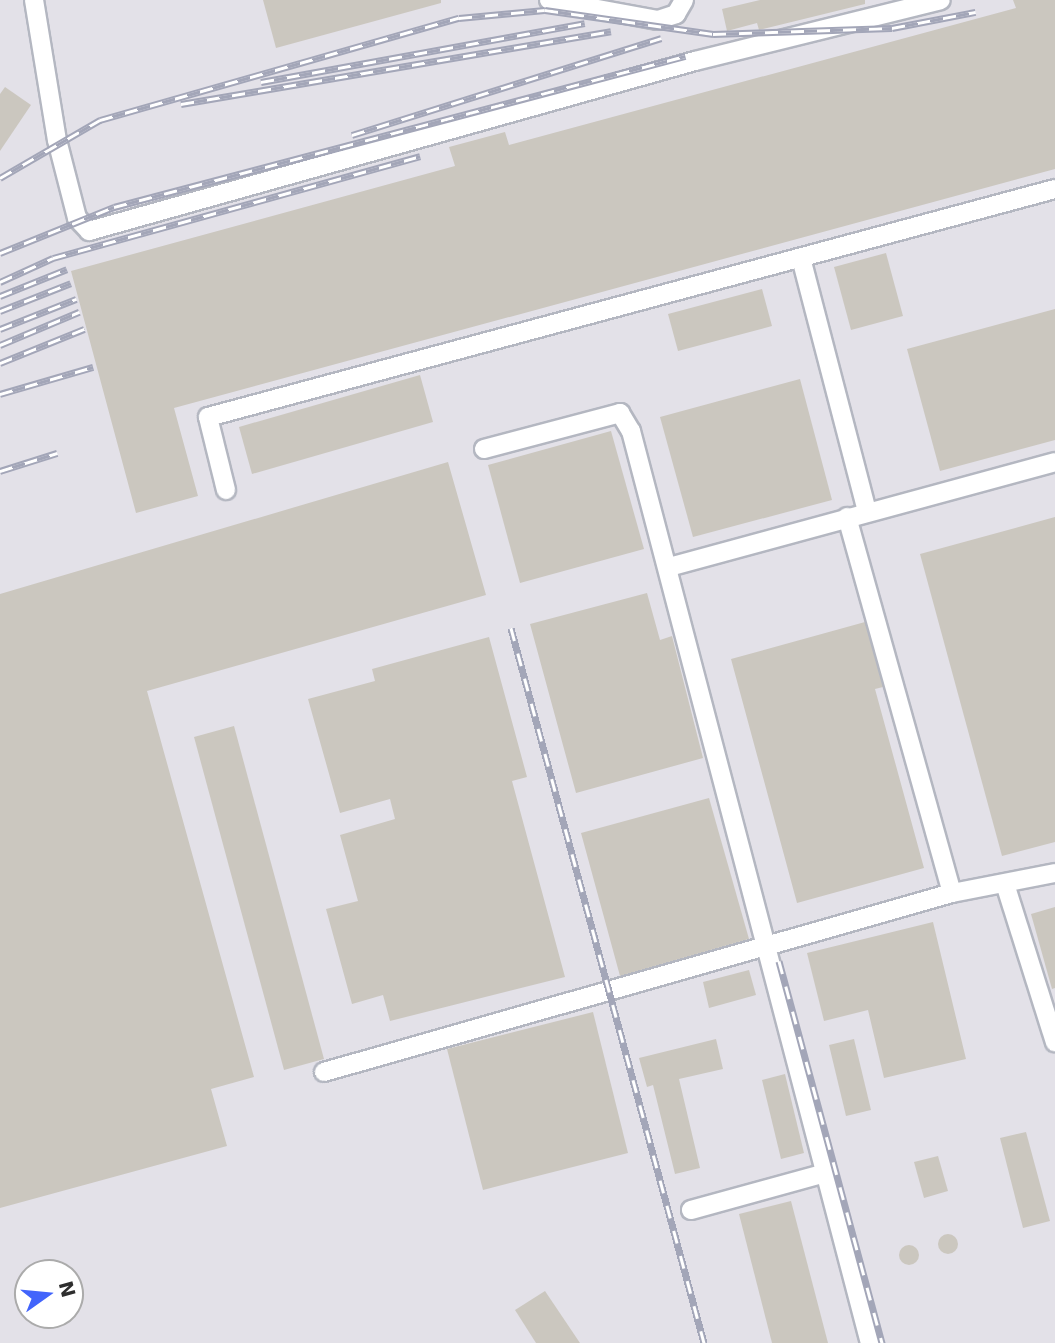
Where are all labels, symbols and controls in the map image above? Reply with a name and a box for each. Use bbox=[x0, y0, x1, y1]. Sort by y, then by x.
north arrow bbox=[14, 1259, 84, 1329]
text: N bbox=[55, 1279, 80, 1300]

